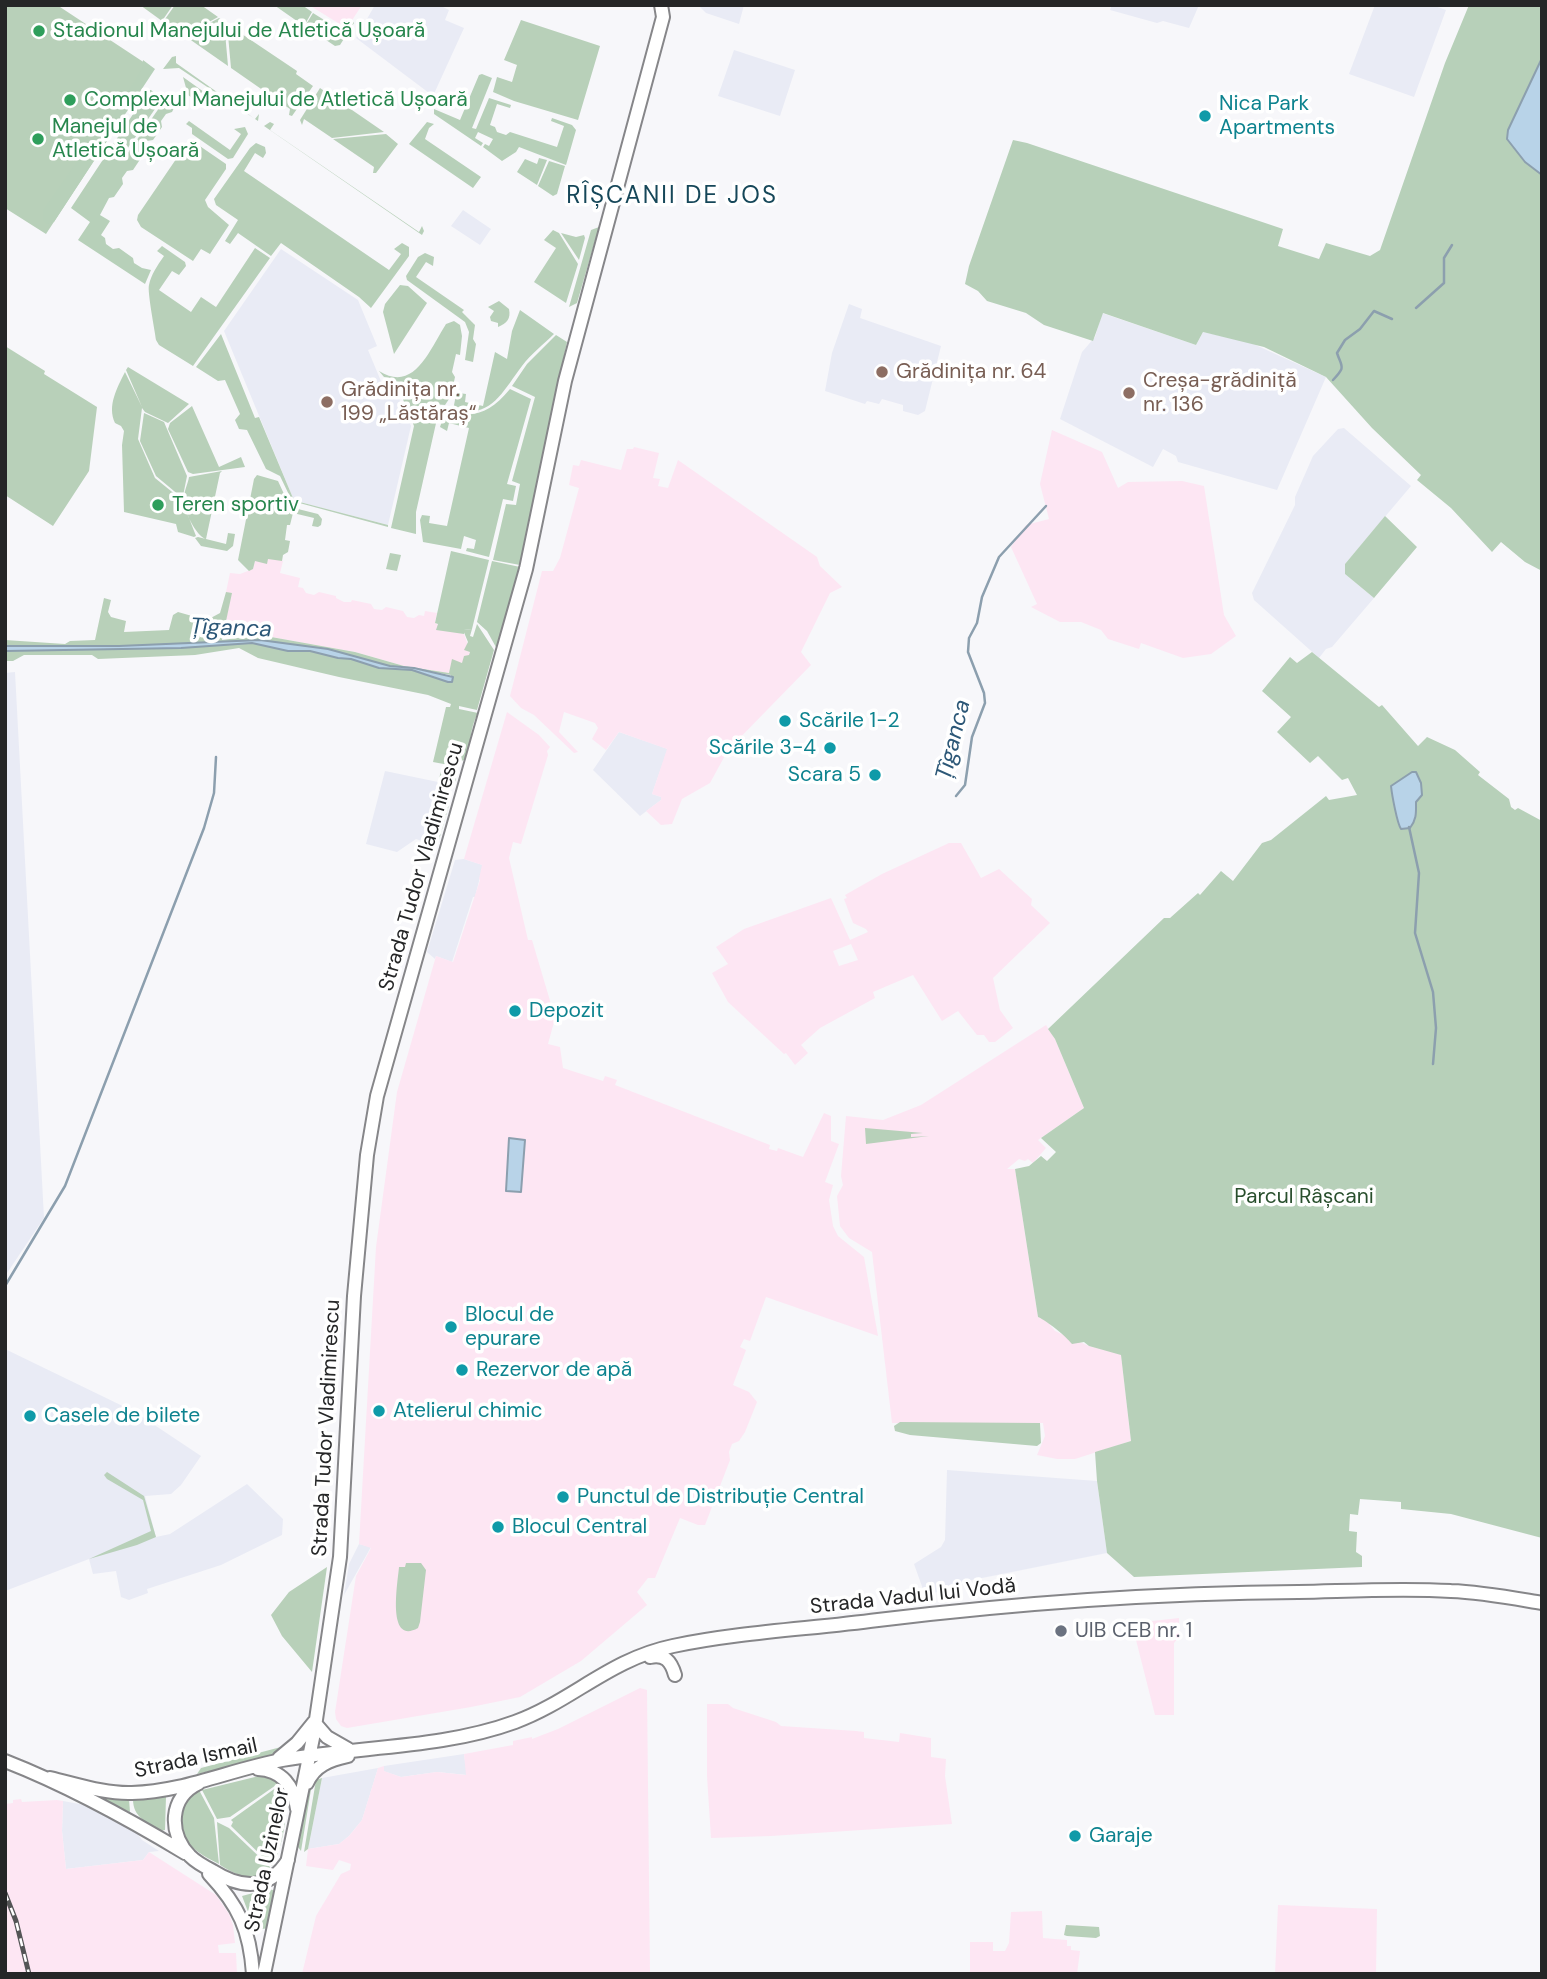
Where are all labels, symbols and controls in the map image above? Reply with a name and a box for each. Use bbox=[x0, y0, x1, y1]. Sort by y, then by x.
place label: Stadionul Manejului de Atletică Ușoară bbox=[53, 18, 425, 44]
marker: Stadionul Manejului de Atletică Ușoară bbox=[31, 23, 47, 39]
place label: Complexul Manejului de Atletică Ușoară bbox=[84, 87, 468, 113]
place label: Nica Park Apartments bbox=[1219, 91, 1335, 141]
marker: Complexul Manejului de Atletică Ușoară bbox=[62, 92, 78, 108]
marker: Nica Park Apartments bbox=[1197, 108, 1213, 124]
place label: Manejul de Atletică Ușoară bbox=[52, 114, 199, 164]
marker: Manejul de Atletică Ușoară bbox=[30, 131, 46, 147]
district label: RÎȘCANII DE JOS bbox=[568, 183, 776, 211]
place label: Grădinița nr. 64 bbox=[896, 359, 1046, 385]
marker: Grădinița nr. 64 bbox=[874, 364, 890, 380]
place label: Creșa-grădiniță nr. 136 bbox=[1143, 368, 1297, 418]
place label: Grădinița nr. 199 „Lăstăraș“ bbox=[341, 377, 476, 427]
marker: Creșa-grădiniță nr. 136 bbox=[1121, 385, 1137, 401]
marker: Grădinița nr. 199 „Lăstăraș“ bbox=[319, 394, 335, 410]
place label: Teren sportiv bbox=[172, 492, 299, 518]
marker: Teren sportiv bbox=[150, 497, 166, 513]
water label: Țîganca bbox=[190, 614, 272, 644]
water label: Țîganca bbox=[931, 697, 977, 783]
place label: Scările 1-2 bbox=[799, 708, 900, 734]
marker: Scările 1-2 bbox=[777, 713, 793, 729]
place label: Scările 3-4 bbox=[709, 735, 816, 761]
street label: Strada Tudor Vladimirescu bbox=[374, 740, 470, 994]
marker: Scările 3-4 bbox=[822, 740, 838, 756]
place label: Scara 5 bbox=[788, 762, 861, 788]
marker: Scara 5 bbox=[867, 767, 883, 783]
place label: Depozit bbox=[529, 998, 604, 1024]
marker: Depozit bbox=[507, 1003, 523, 1019]
park label: Parcul Râșcani bbox=[1234, 1184, 1374, 1210]
street label: Strada Tudor Vladimirescu bbox=[308, 1299, 346, 1557]
place label: Blocul de epurare bbox=[465, 1302, 554, 1352]
marker: Blocul de epurare bbox=[443, 1319, 459, 1335]
place label: Rezervor de apă bbox=[476, 1357, 632, 1383]
marker: Rezervor de apă bbox=[454, 1362, 470, 1378]
place label: Atelierul chimic bbox=[393, 1398, 543, 1424]
place label: Casele de bilete bbox=[44, 1403, 200, 1429]
marker: Atelierul chimic bbox=[371, 1403, 387, 1419]
marker: Casele de bilete bbox=[22, 1408, 38, 1424]
place label: Punctul de Distribuție Central bbox=[577, 1484, 864, 1510]
marker: Punctul de Distribuție Central bbox=[555, 1489, 571, 1505]
place label: Blocul Central bbox=[512, 1514, 647, 1540]
marker: Blocul Central bbox=[490, 1519, 506, 1535]
street label: Strada Vadul lui Vodă bbox=[809, 1574, 1017, 1620]
place label: UIB CEB nr. 1 bbox=[1075, 1618, 1192, 1644]
marker: UIB CEB nr. 1 bbox=[1053, 1623, 1069, 1639]
street label: Strada Ismail bbox=[132, 1734, 260, 1784]
street label: Strada Uzinelor bbox=[240, 1785, 296, 1935]
place label: Garaje bbox=[1089, 1823, 1153, 1849]
marker: Garaje bbox=[1067, 1828, 1083, 1844]

